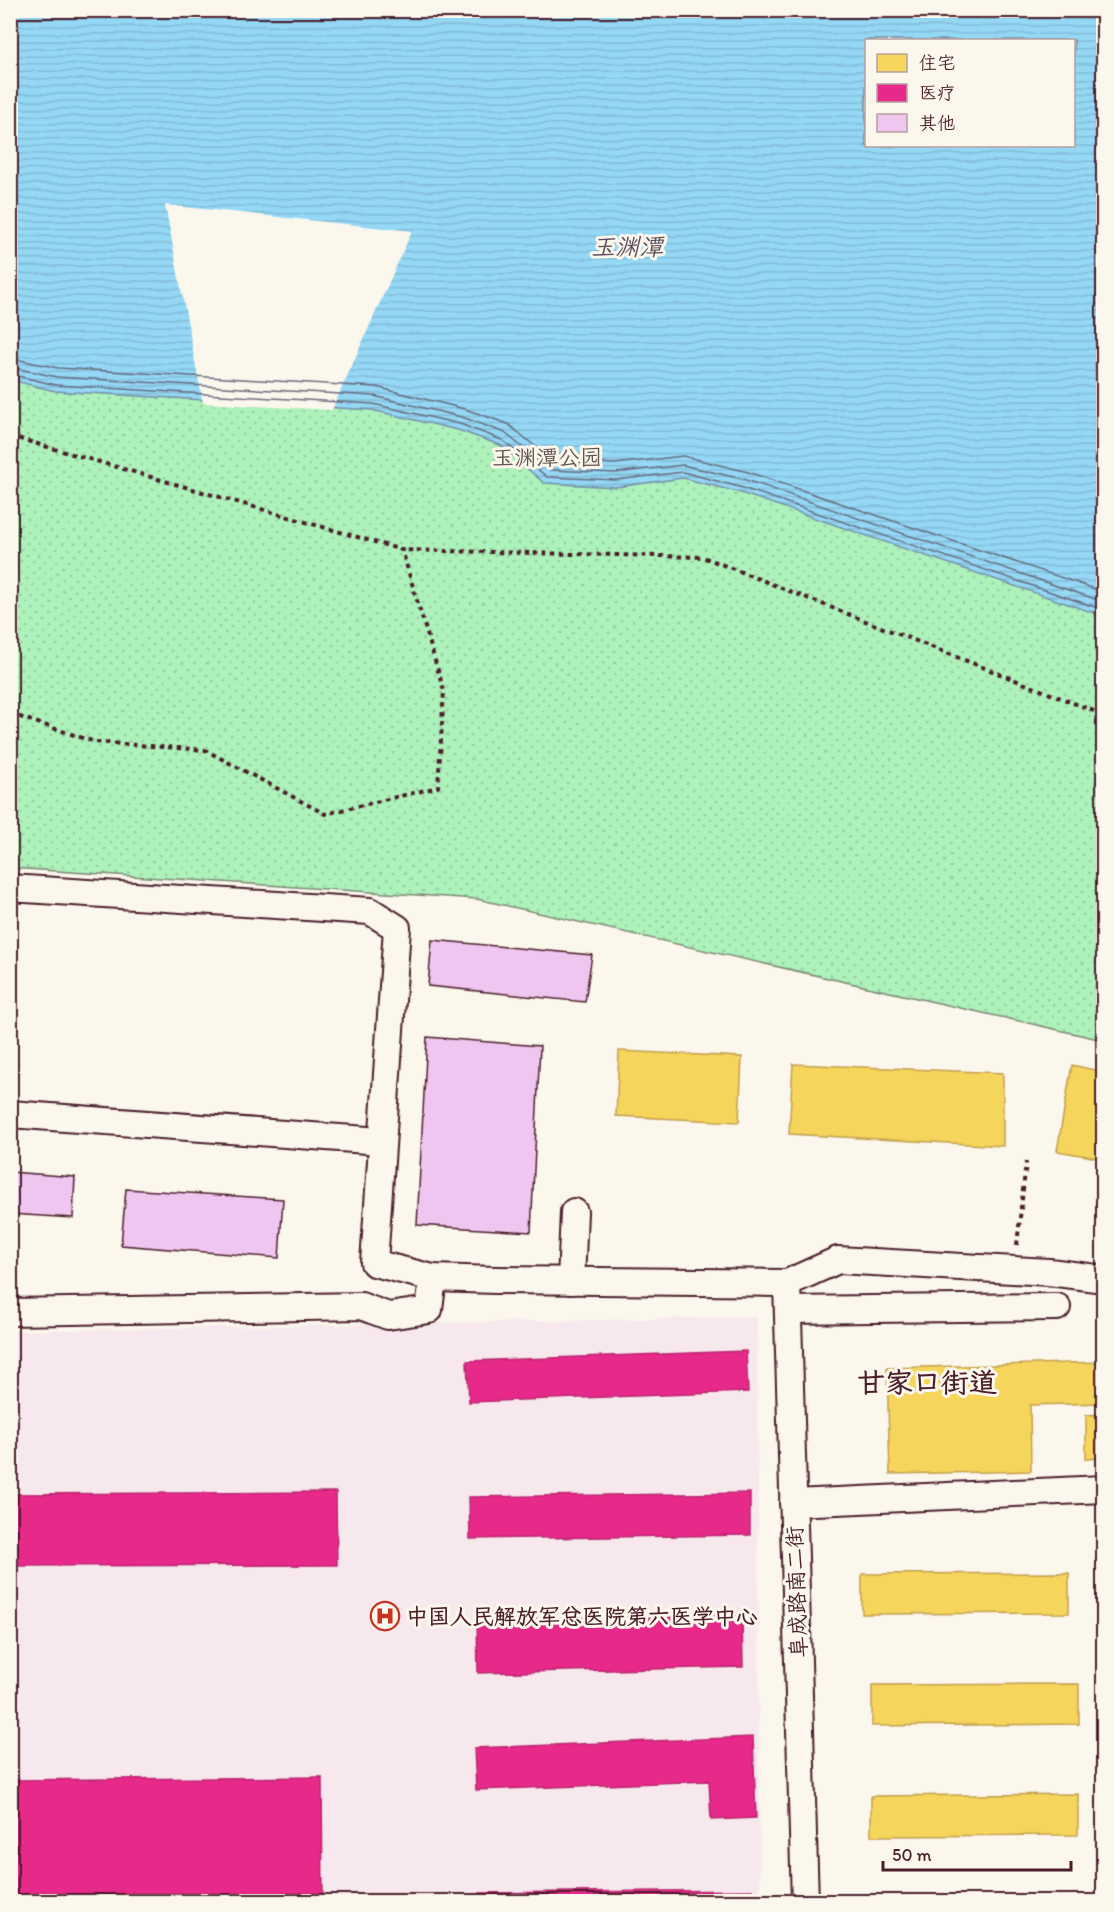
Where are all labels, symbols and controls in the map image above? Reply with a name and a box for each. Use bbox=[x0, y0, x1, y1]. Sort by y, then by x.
legend bbox=[865, 39, 1075, 147]
text: 住宅 bbox=[919, 52, 955, 74]
text: 医疗 bbox=[919, 82, 955, 104]
text: 其他 bbox=[919, 112, 955, 134]
water label: 玉渊潭 bbox=[591, 232, 665, 261]
park label: 玉渊潭公园 bbox=[492, 444, 602, 471]
district label: 甘家口街道 bbox=[857, 1365, 997, 1399]
street label: 阜成路南二街 bbox=[781, 1526, 812, 1658]
hospital icon: 中国人民解放军总医院第六医学中心 bbox=[369, 1600, 401, 1632]
place label: 中国人民解放军总医院第六医学中心 bbox=[406, 1603, 758, 1630]
scale bar bbox=[883, 1834, 1070, 1872]
text: 50 m bbox=[892, 1844, 932, 1866]

